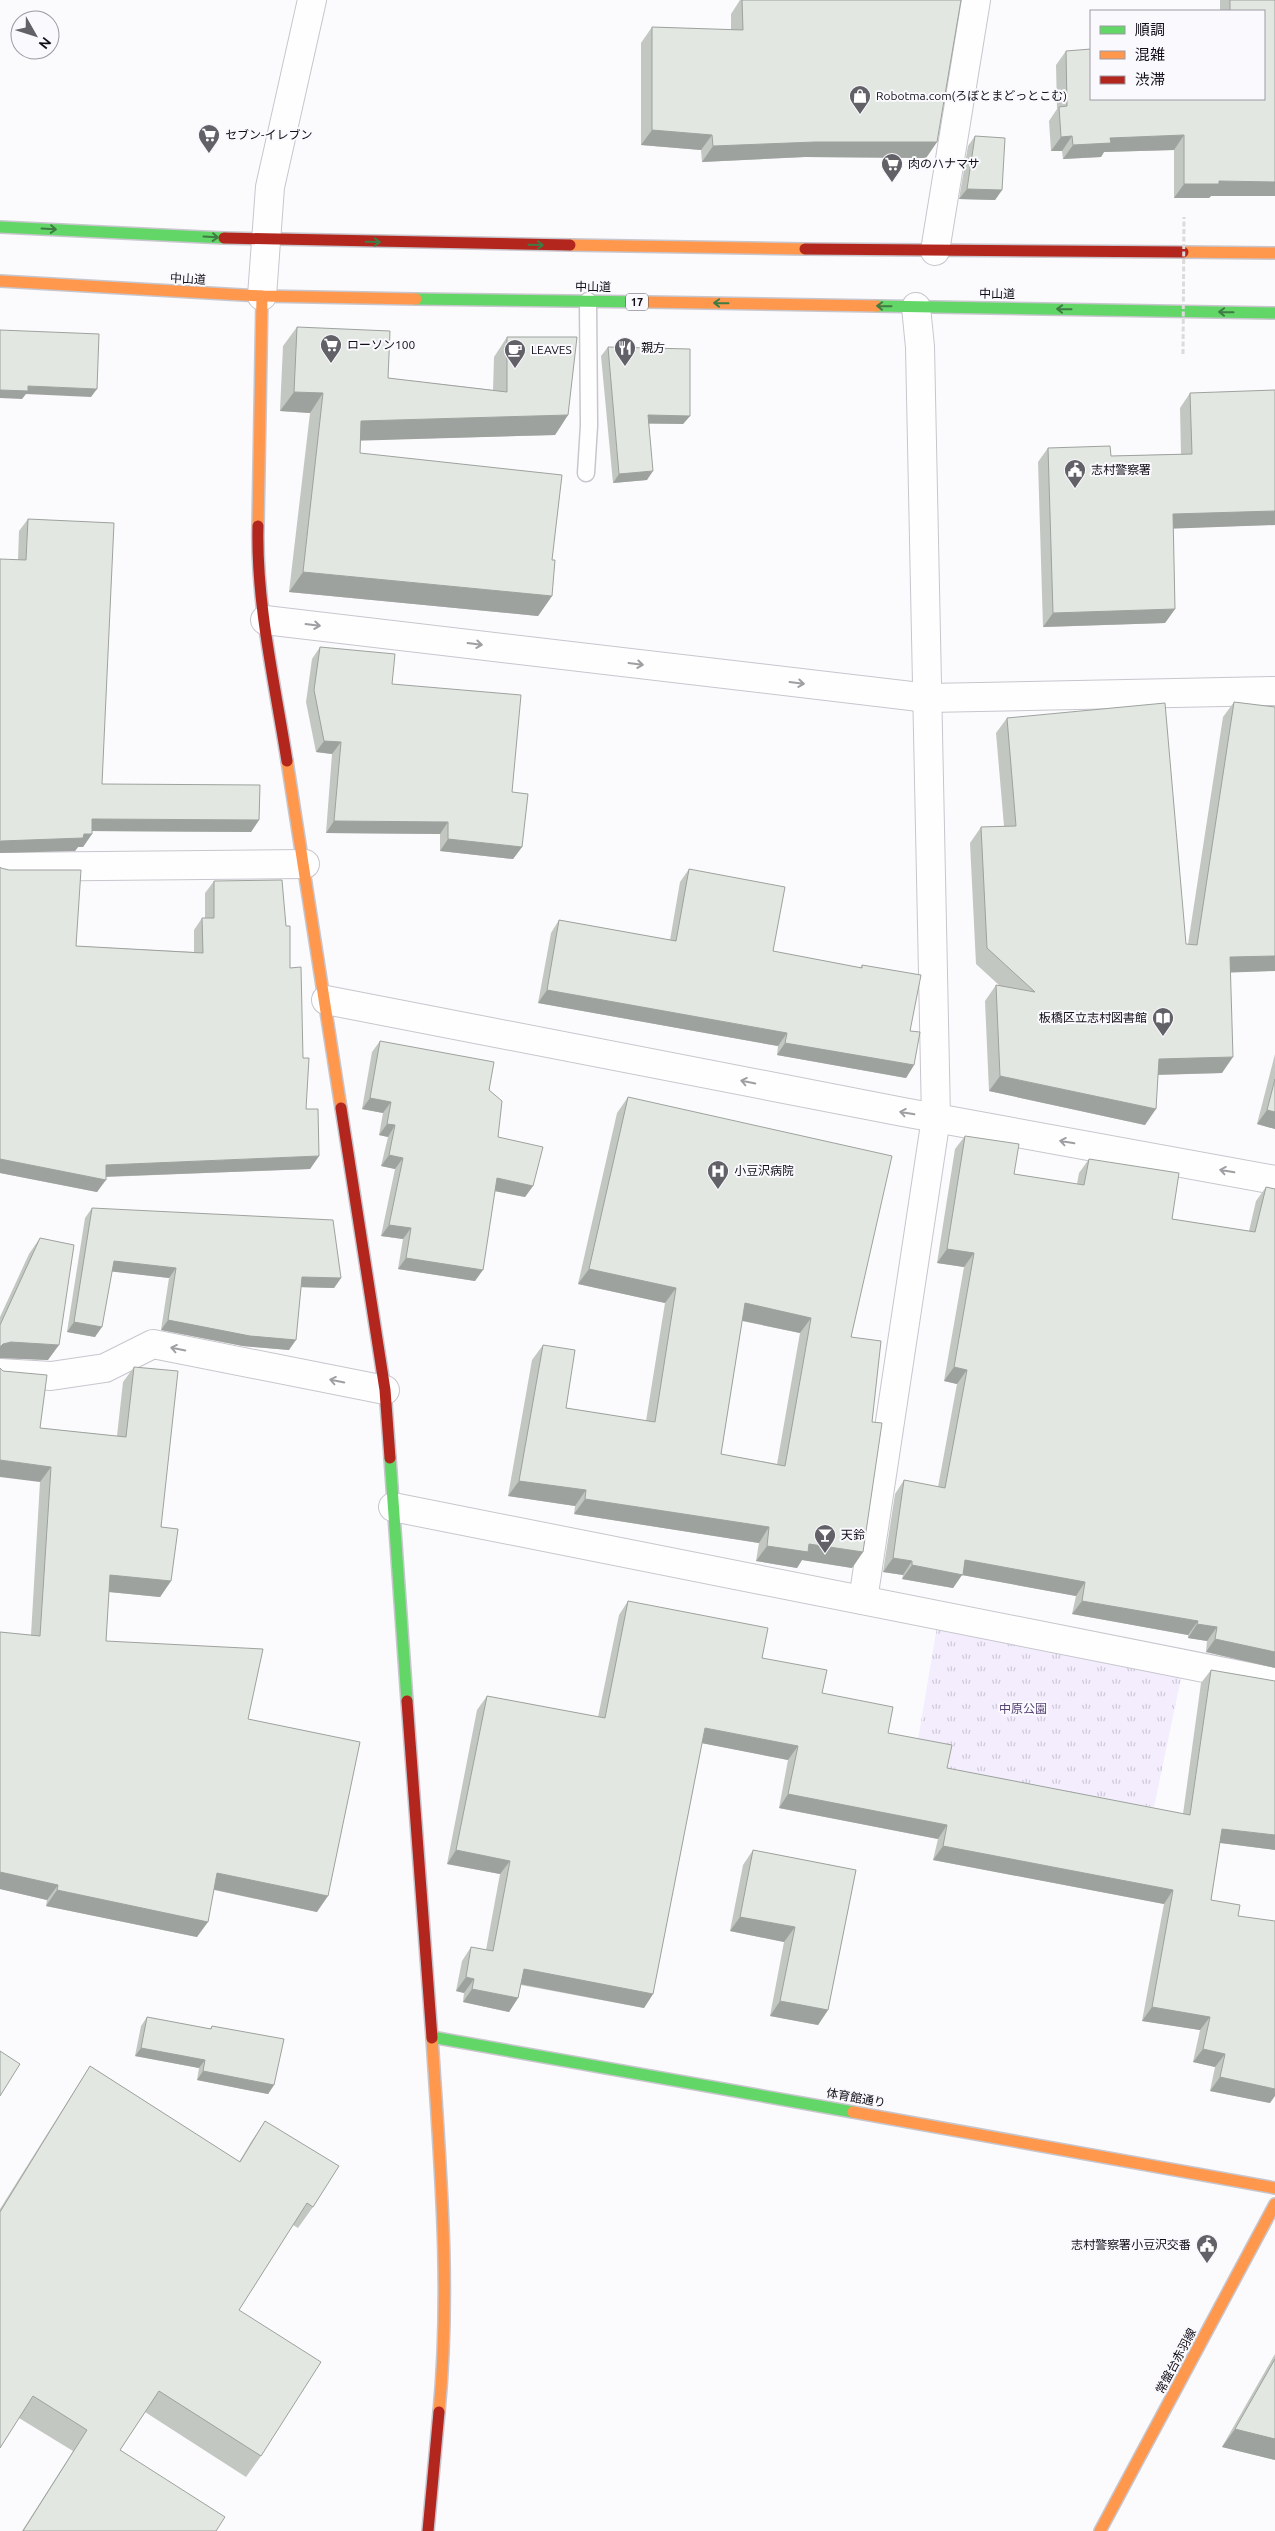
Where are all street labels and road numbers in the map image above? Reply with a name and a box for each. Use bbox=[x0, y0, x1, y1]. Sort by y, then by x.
street label: 中山道 bbox=[170, 271, 206, 286]
street label: 中山道 bbox=[575, 280, 611, 293]
street label: 中山道 bbox=[979, 287, 1015, 300]
road number: 17 bbox=[626, 294, 648, 310]
street label: 体育館通り bbox=[825, 2086, 887, 2109]
street label: 常盤台赤羽線 bbox=[1153, 2326, 1198, 2396]

